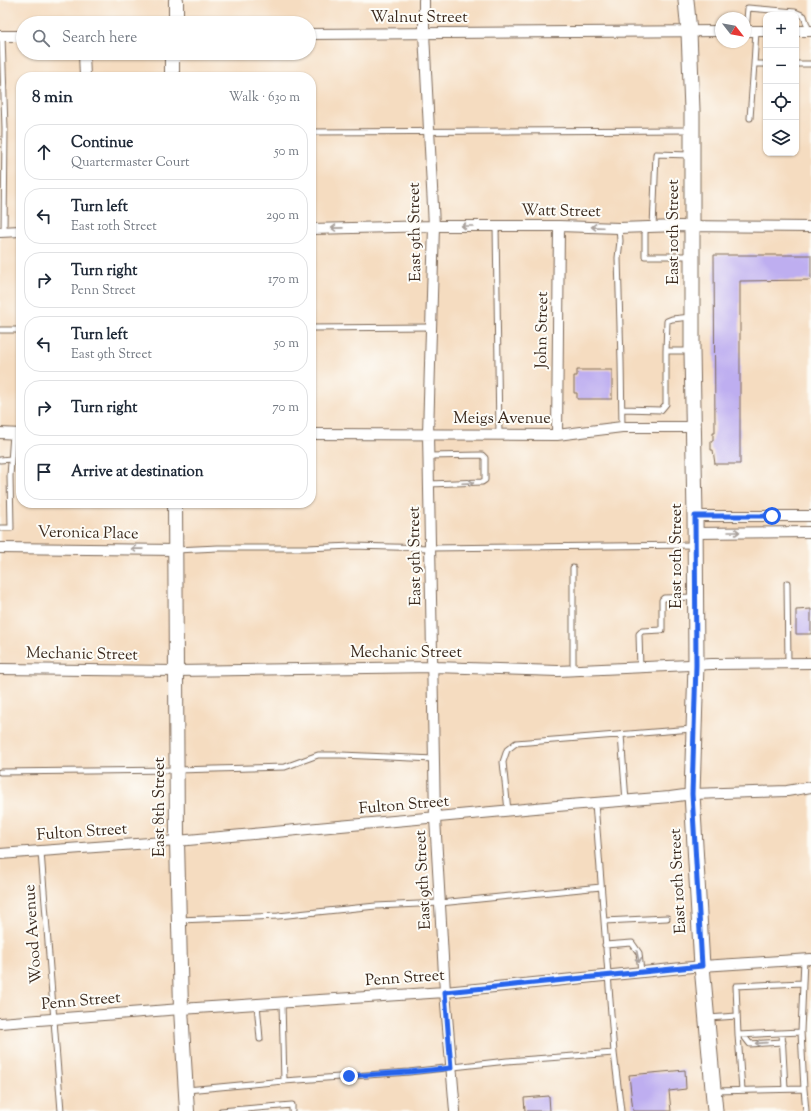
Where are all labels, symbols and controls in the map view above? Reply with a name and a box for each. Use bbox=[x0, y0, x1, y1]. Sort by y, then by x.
street label: Walnut Street bbox=[370, 7, 468, 30]
north arrow bbox=[715, 12, 751, 48]
map controls bbox=[763, 12, 799, 156]
button: + bbox=[763, 12, 799, 48]
search box bbox=[16, 16, 316, 60]
icon: search bbox=[30, 27, 52, 49]
text: Search here bbox=[62, 28, 137, 49]
button: − bbox=[763, 48, 799, 84]
button: locate bbox=[763, 84, 799, 120]
text: 8 min bbox=[32, 86, 73, 110]
text: Walk · 630 m bbox=[229, 89, 300, 107]
button: layers bbox=[763, 120, 799, 156]
text: Continue bbox=[71, 133, 133, 154]
icon: ahead bbox=[33, 141, 55, 163]
text: 50 m bbox=[274, 143, 299, 161]
text: Quartermaster Court bbox=[71, 154, 190, 172]
street label: East 10th Street bbox=[663, 179, 686, 285]
street label: East 9th Street bbox=[404, 182, 428, 282]
text: Turn left bbox=[71, 197, 128, 218]
street label: Watt Street bbox=[521, 200, 602, 224]
icon: left bbox=[33, 205, 55, 227]
text: 290 m bbox=[266, 207, 299, 225]
text: East 10th Street bbox=[71, 218, 157, 236]
one-way arrow bbox=[461, 222, 474, 230]
one-way arrow bbox=[591, 223, 604, 231]
one-way arrow bbox=[331, 225, 344, 232]
text: Turn right bbox=[71, 261, 137, 282]
icon: right bbox=[33, 269, 55, 291]
text: 170 m bbox=[268, 271, 299, 289]
text: Penn Street bbox=[71, 282, 136, 300]
street label: John Street bbox=[531, 291, 555, 370]
text: Turn left bbox=[71, 325, 128, 346]
icon: left bbox=[33, 333, 55, 355]
text: 50 m bbox=[274, 335, 299, 353]
text: East 9th Street bbox=[71, 346, 152, 364]
icon: right bbox=[33, 397, 55, 419]
text: Turn right bbox=[71, 398, 137, 419]
text: 70 m bbox=[272, 399, 299, 417]
street label: Meigs Avenue bbox=[453, 408, 551, 431]
icon: arrive bbox=[33, 461, 55, 483]
text: Arrive at destination bbox=[71, 462, 204, 483]
one-way arrow bbox=[461, 479, 474, 487]
street label: East 10th Street bbox=[666, 503, 689, 609]
street label: East 9th Street bbox=[404, 506, 428, 606]
route start bbox=[763, 507, 781, 525]
street label: Veronica Place bbox=[37, 522, 139, 546]
one-way arrow bbox=[727, 528, 740, 536]
one-way arrow bbox=[131, 546, 144, 553]
street label: Mechanic Street bbox=[350, 642, 462, 665]
street label: Mechanic Street bbox=[26, 643, 139, 667]
street label: East 8th Street bbox=[149, 757, 172, 857]
street label: Fulton Street bbox=[358, 791, 451, 821]
street label: Fulton Street bbox=[36, 818, 128, 848]
street label: East 10th Street bbox=[665, 827, 693, 934]
street label: East 9th Street bbox=[410, 829, 438, 930]
street label: Wood Avenue bbox=[19, 884, 49, 984]
one-way arrow bbox=[635, 950, 643, 963]
street label: Penn Street bbox=[365, 965, 446, 993]
street label: Penn Street bbox=[40, 987, 122, 1017]
one-way arrow bbox=[755, 1040, 768, 1047]
route end bbox=[340, 1067, 358, 1085]

